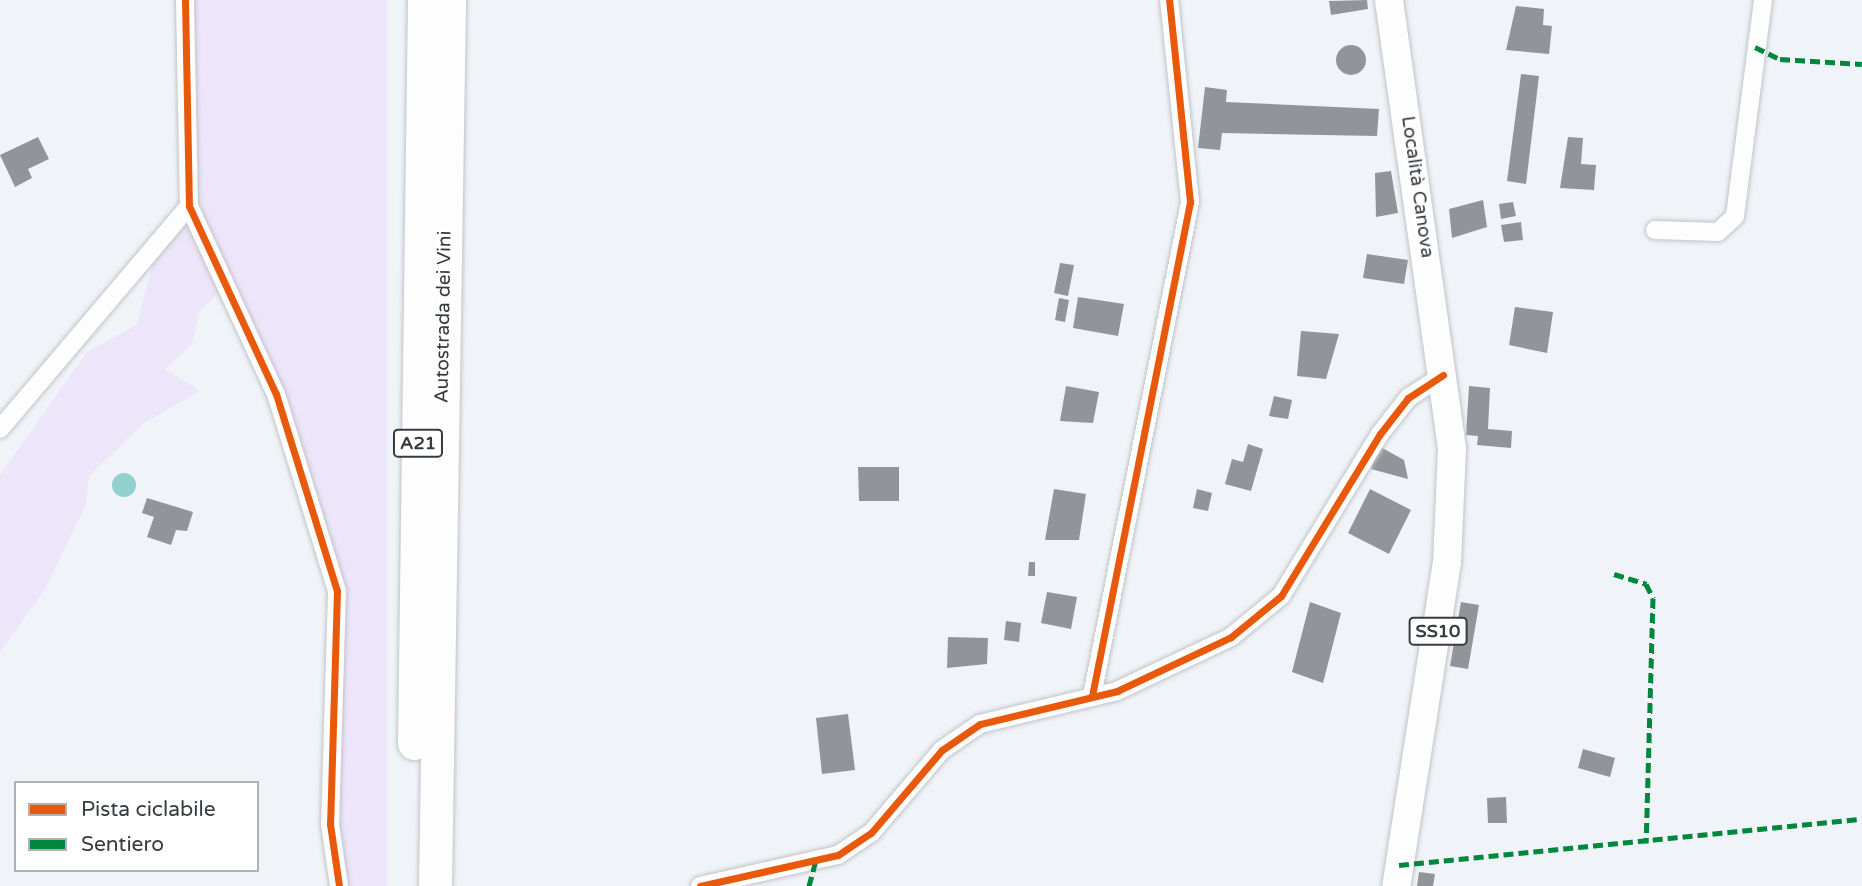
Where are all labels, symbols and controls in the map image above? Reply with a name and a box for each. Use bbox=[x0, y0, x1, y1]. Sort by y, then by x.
street label: Località Canova bbox=[1396, 115, 1438, 259]
street label: Autostrada dei Vini bbox=[431, 231, 457, 403]
road number: A21 bbox=[392, 428, 444, 458]
road number: SS10 bbox=[1408, 616, 1468, 646]
legend bbox=[14, 781, 259, 872]
text: Pista ciclabile bbox=[81, 797, 216, 822]
text: Sentiero bbox=[81, 832, 164, 857]

